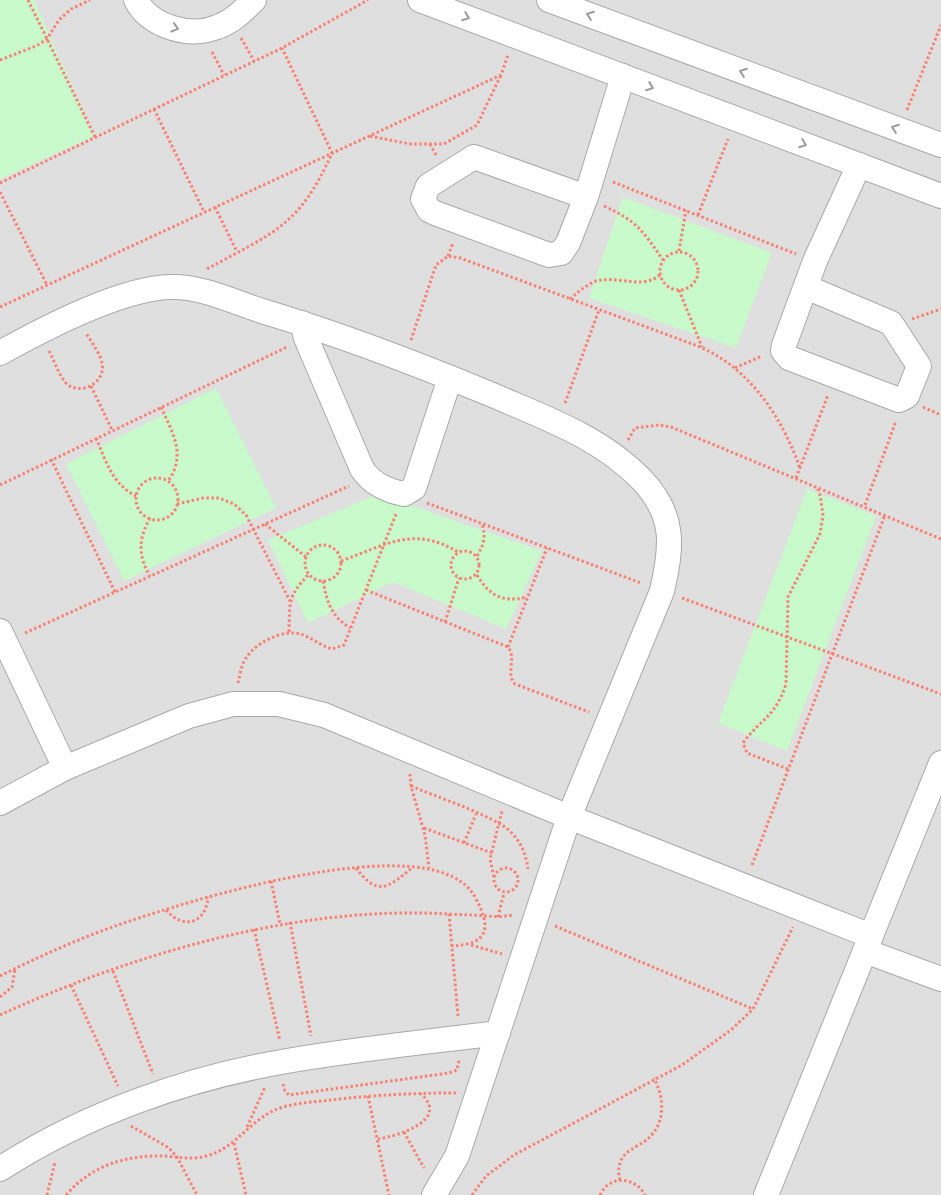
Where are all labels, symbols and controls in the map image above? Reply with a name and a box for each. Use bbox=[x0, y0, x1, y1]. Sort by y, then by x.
one-way arrow bbox=[461, 11, 470, 21]
one-way arrow bbox=[587, 11, 595, 21]
one-way arrow bbox=[170, 22, 178, 32]
one-way arrow bbox=[739, 68, 748, 78]
one-way arrow bbox=[646, 81, 654, 91]
one-way arrow bbox=[891, 124, 900, 134]
one-way arrow bbox=[798, 138, 806, 148]

